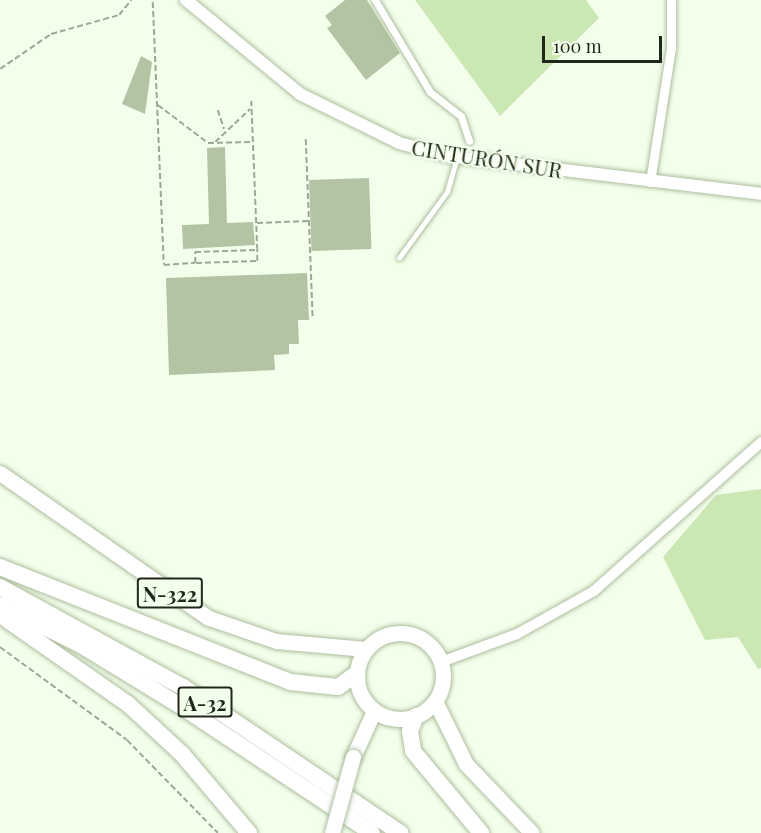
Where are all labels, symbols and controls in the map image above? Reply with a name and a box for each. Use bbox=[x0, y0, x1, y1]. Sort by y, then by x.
scale bar bbox=[545, 24, 665, 62]
text: 100 m bbox=[553, 34, 602, 58]
street label: CINTURÓN SUR bbox=[410, 134, 564, 182]
road number: N-322 bbox=[136, 576, 204, 610]
road number: A-32 bbox=[176, 685, 234, 719]

